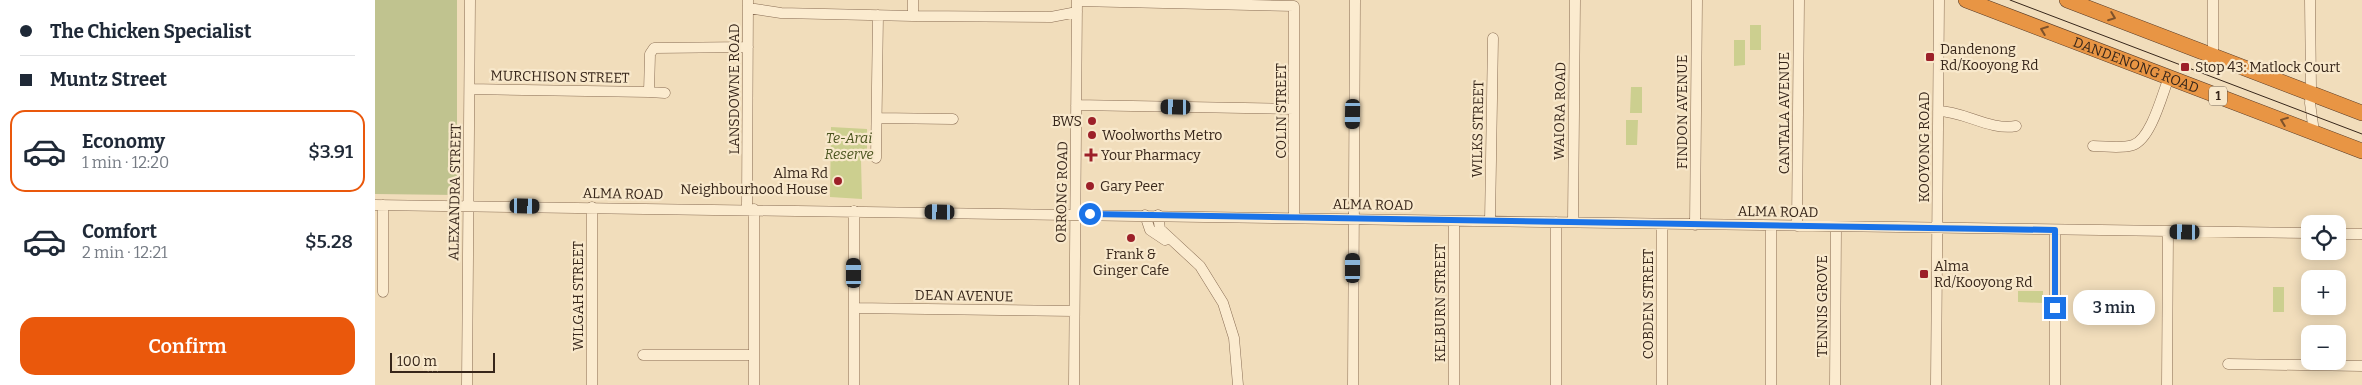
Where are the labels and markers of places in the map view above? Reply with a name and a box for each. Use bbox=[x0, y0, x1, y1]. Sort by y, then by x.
place label: Dandenong Rd/Kooyong Rd bbox=[1940, 41, 2039, 74]
marker: Dandenong Rd/Kooyong Rd bbox=[1924, 51, 1936, 63]
place label: Stop 43: Matlock Court bbox=[2195, 59, 2340, 76]
marker: Stop 43: Matlock Court bbox=[2179, 61, 2191, 73]
place label: BWS bbox=[1052, 113, 1082, 130]
marker: BWS bbox=[1086, 115, 1098, 127]
place label: Woolworths Metro bbox=[1102, 127, 1222, 144]
marker: Woolworths Metro bbox=[1086, 129, 1098, 141]
place label: Your Pharmacy bbox=[1101, 147, 1201, 164]
marker: Your Pharmacy bbox=[1085, 149, 1097, 161]
place label: Alma Rd Neighbourhood House bbox=[680, 165, 828, 198]
marker: Alma Rd Neighbourhood House bbox=[832, 175, 844, 187]
place label: Gary Peer bbox=[1100, 178, 1164, 195]
marker: Gary Peer bbox=[1084, 180, 1096, 192]
marker: Frank & Ginger Cafe bbox=[1125, 232, 1137, 244]
place label: Frank & Ginger Cafe bbox=[1093, 246, 1169, 279]
place label: Alma Rd/Kooyong Rd bbox=[1934, 258, 2033, 291]
marker: Alma Rd/Kooyong Rd bbox=[1918, 268, 1930, 280]

